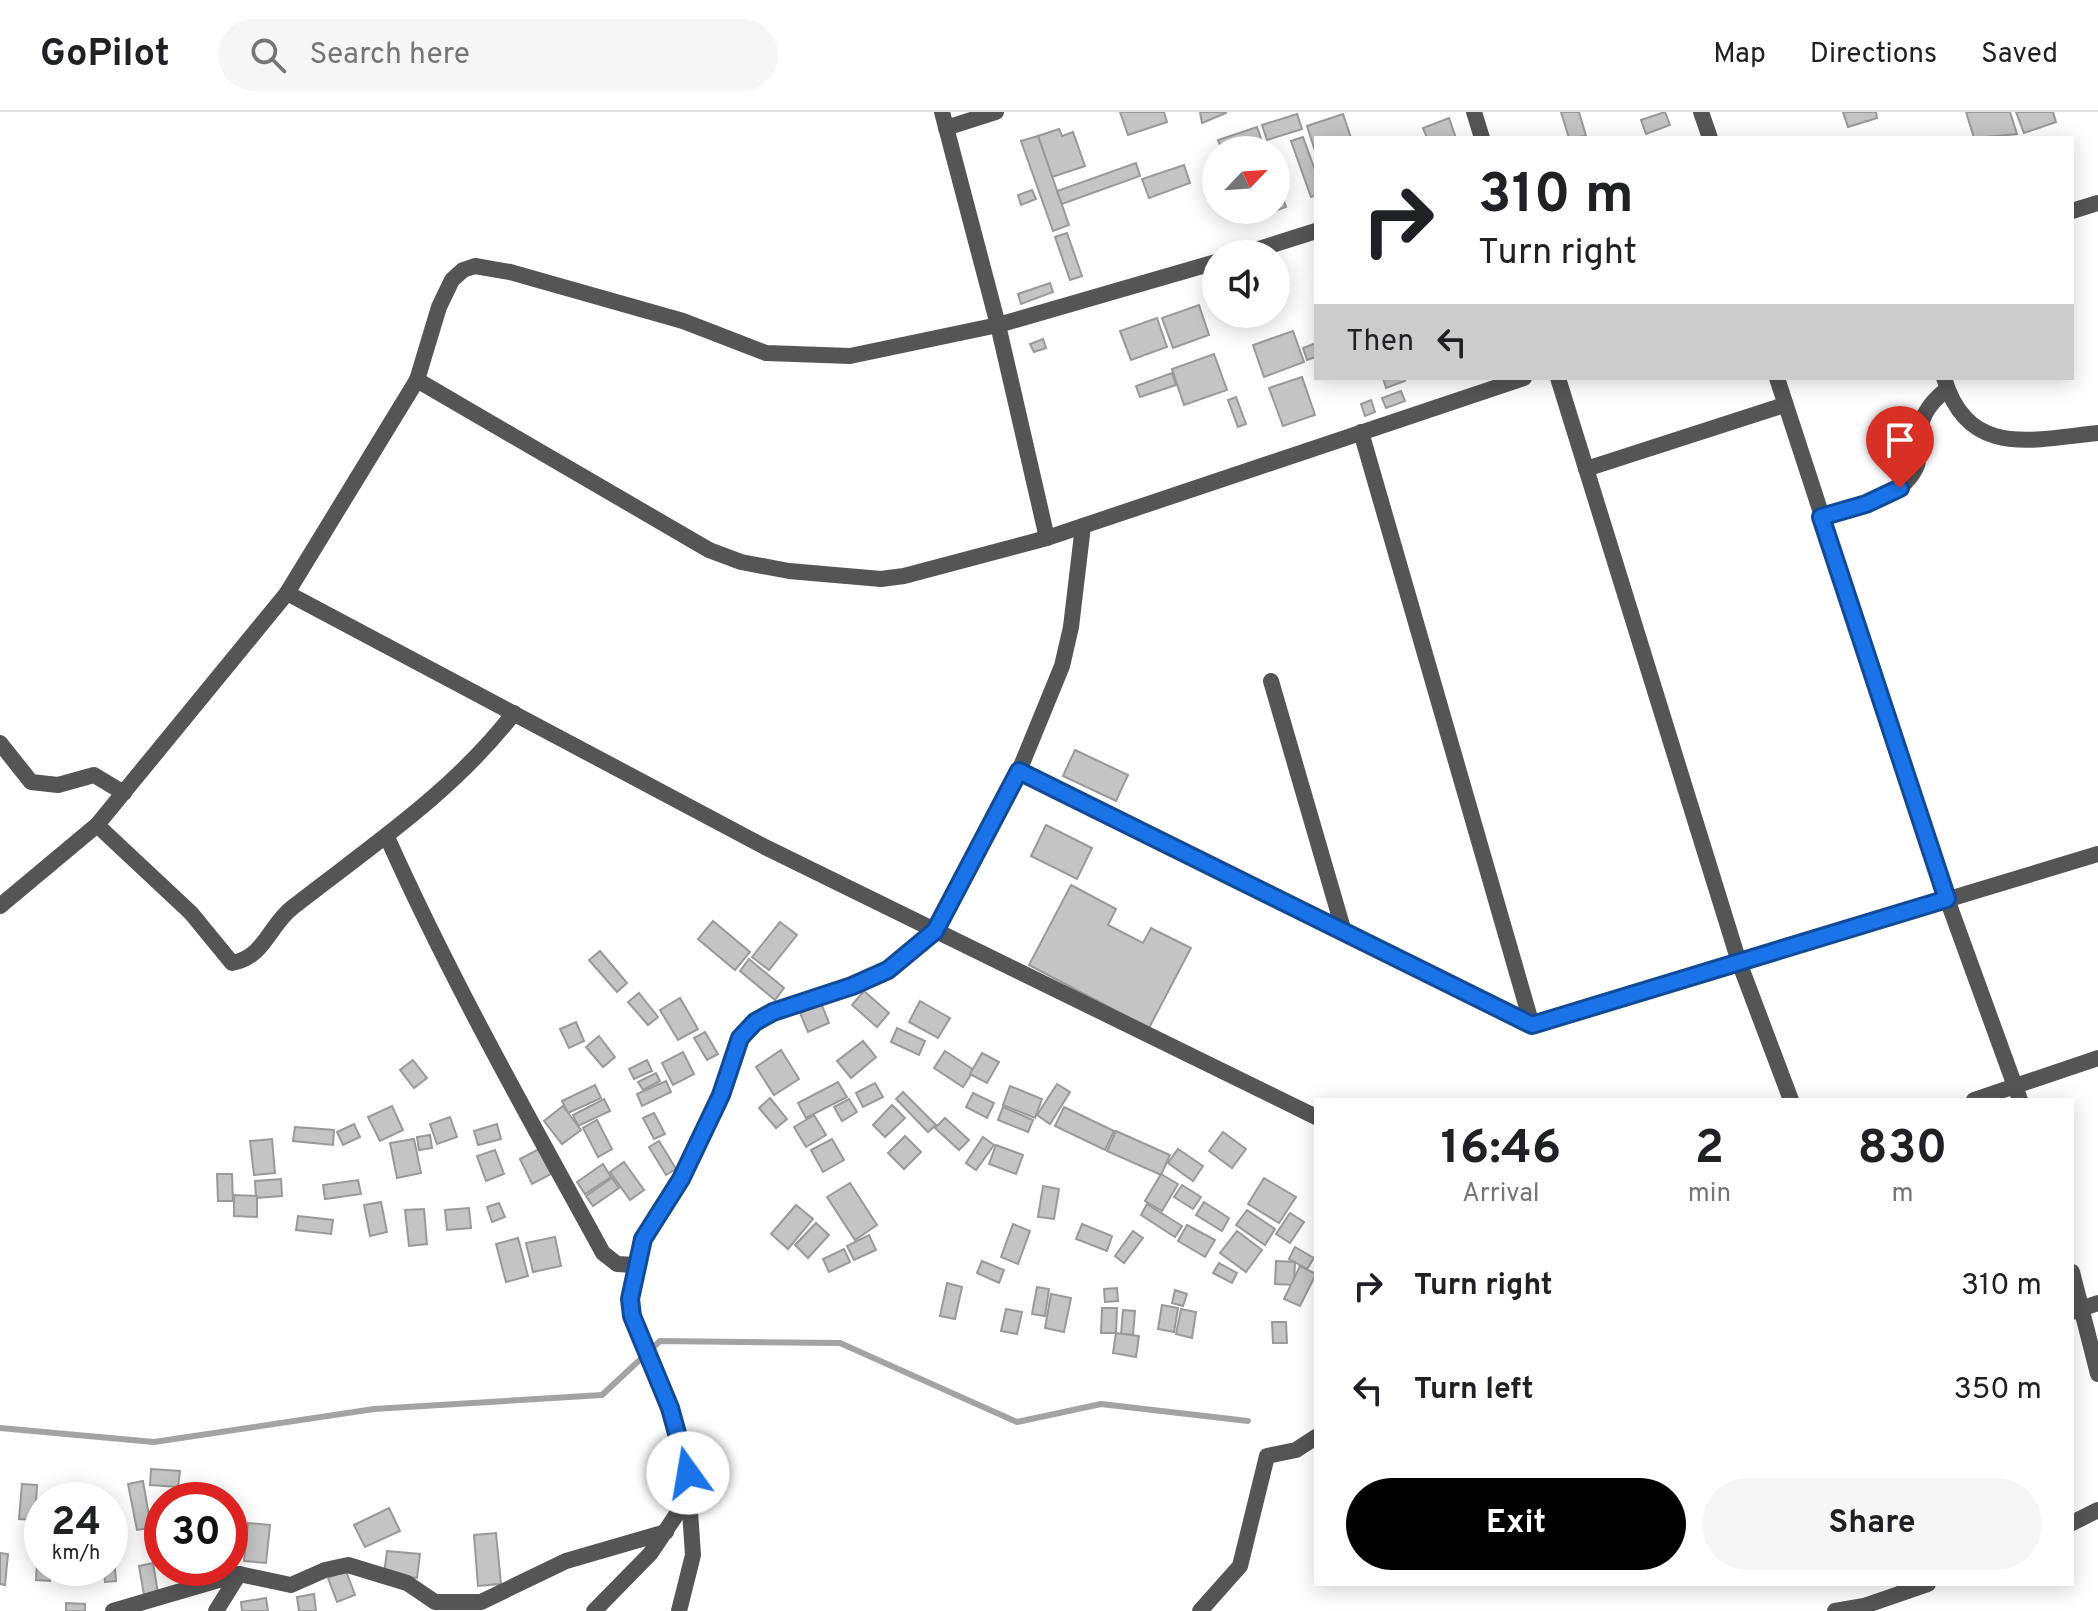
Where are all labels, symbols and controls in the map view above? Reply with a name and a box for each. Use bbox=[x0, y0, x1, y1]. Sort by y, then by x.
search box bbox=[218, 19, 778, 91]
text: GoPilot bbox=[40, 31, 170, 80]
icon: search bbox=[246, 33, 290, 77]
text: Search here bbox=[310, 37, 470, 74]
text: Map bbox=[1713, 37, 1766, 73]
text: Directions bbox=[1810, 37, 1937, 73]
text: Saved bbox=[1981, 37, 2058, 73]
north arrow bbox=[1202, 136, 1290, 224]
map controls bbox=[1202, 136, 1290, 328]
text: 310 m bbox=[1478, 162, 1634, 232]
icon: right bbox=[1346, 168, 1450, 272]
text: Turn right bbox=[1478, 231, 1637, 277]
button: sound bbox=[1202, 240, 1290, 328]
icon: left bbox=[1430, 320, 1474, 364]
text: Then bbox=[1346, 324, 1414, 361]
pin bbox=[1866, 406, 1934, 488]
icon: arrive bbox=[1878, 418, 1922, 462]
text: 16:46 bbox=[1441, 1120, 1561, 1180]
text: 2 bbox=[1695, 1120, 1724, 1180]
text: 830 bbox=[1858, 1120, 1947, 1180]
text: Arrival bbox=[1462, 1178, 1540, 1211]
text: min bbox=[1688, 1178, 1731, 1211]
text: m bbox=[1891, 1178, 1914, 1211]
icon: right bbox=[1346, 1264, 1390, 1308]
text: Turn right bbox=[1414, 1268, 1552, 1305]
text: 310 m bbox=[1961, 1268, 2042, 1305]
icon: left bbox=[1346, 1368, 1390, 1412]
text: Turn left bbox=[1414, 1372, 1534, 1409]
text: 350 m bbox=[1954, 1372, 2042, 1409]
position arrow bbox=[646, 1431, 730, 1515]
button: Exit bbox=[1346, 1478, 1686, 1570]
button: Share bbox=[1702, 1478, 2042, 1570]
speed limit sign: 30 bbox=[144, 1482, 248, 1586]
text: 24 bbox=[51, 1499, 101, 1549]
text: km/h bbox=[52, 1541, 100, 1567]

